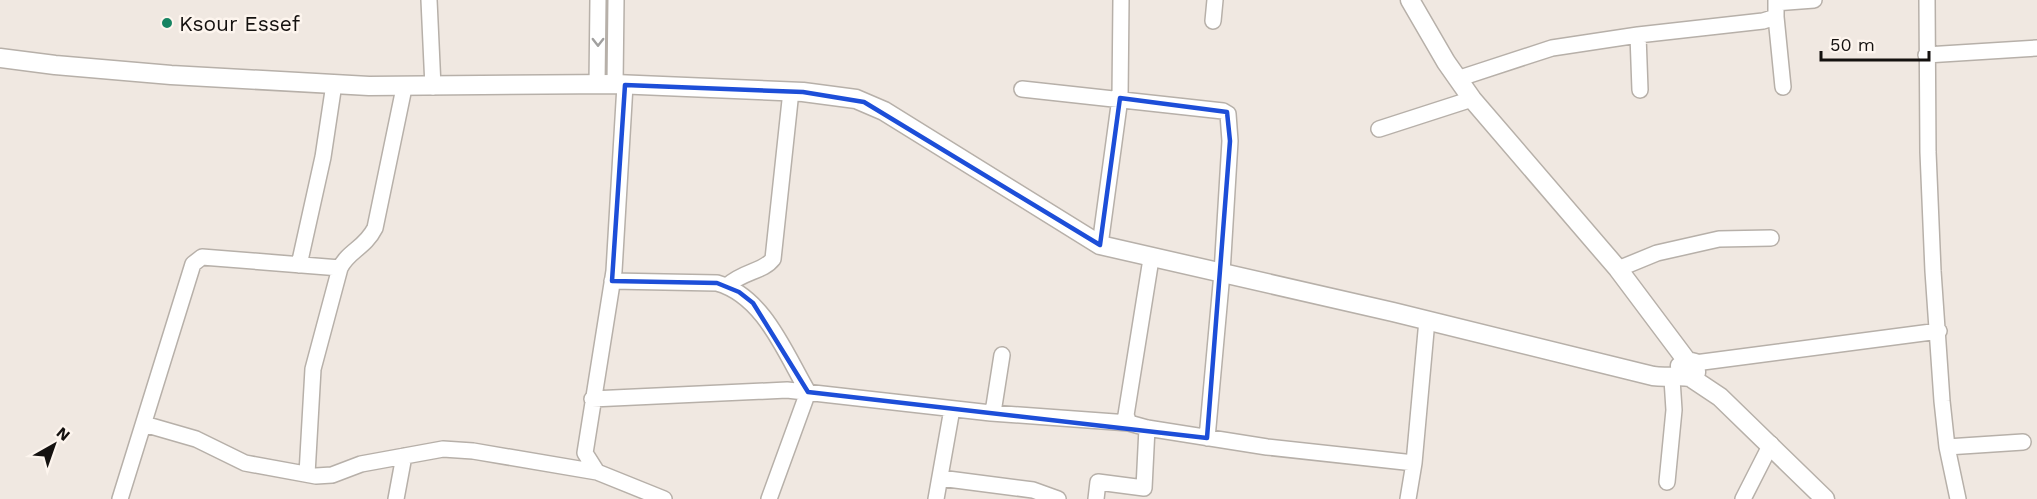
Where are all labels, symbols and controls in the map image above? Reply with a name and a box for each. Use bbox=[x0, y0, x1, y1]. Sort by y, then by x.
place label: Ksour Essef bbox=[179, 11, 300, 36]
marker: Ksour Essef bbox=[160, 16, 174, 30]
scale bar bbox=[1821, 24, 1929, 62]
text: 50 m bbox=[1830, 34, 1875, 55]
one-way arrow bbox=[592, 38, 604, 47]
north arrow bbox=[24, 415, 84, 475]
text: N bbox=[53, 423, 74, 445]

